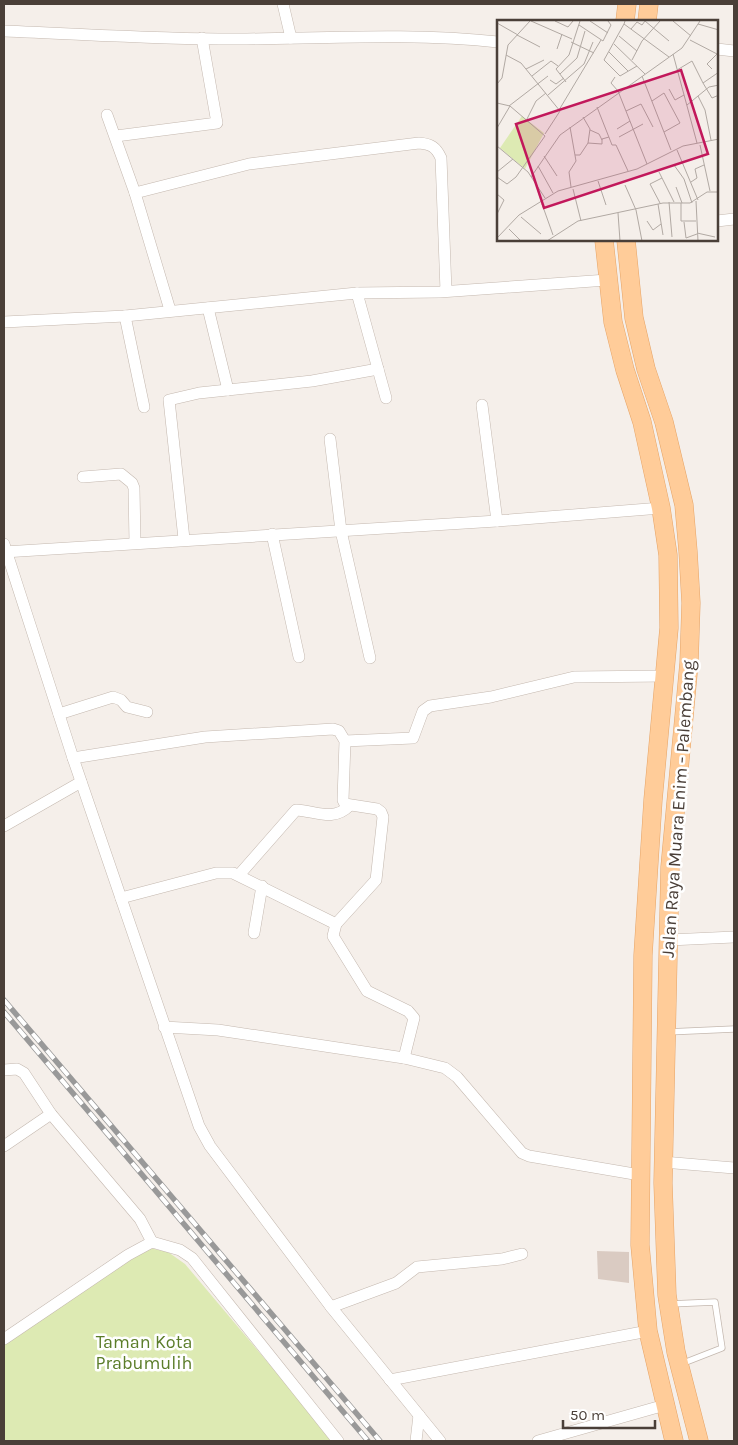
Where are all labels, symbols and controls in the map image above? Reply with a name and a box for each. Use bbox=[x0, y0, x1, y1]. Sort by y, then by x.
inset map bbox=[497, 20, 718, 241]
street label: Jalan Raya Muara Enim - Palembang bbox=[657, 660, 699, 958]
park label: Taman Kota Prabumulih bbox=[96, 1331, 192, 1374]
scale bar bbox=[563, 1398, 656, 1430]
text: 50 m bbox=[570, 1406, 605, 1424]

